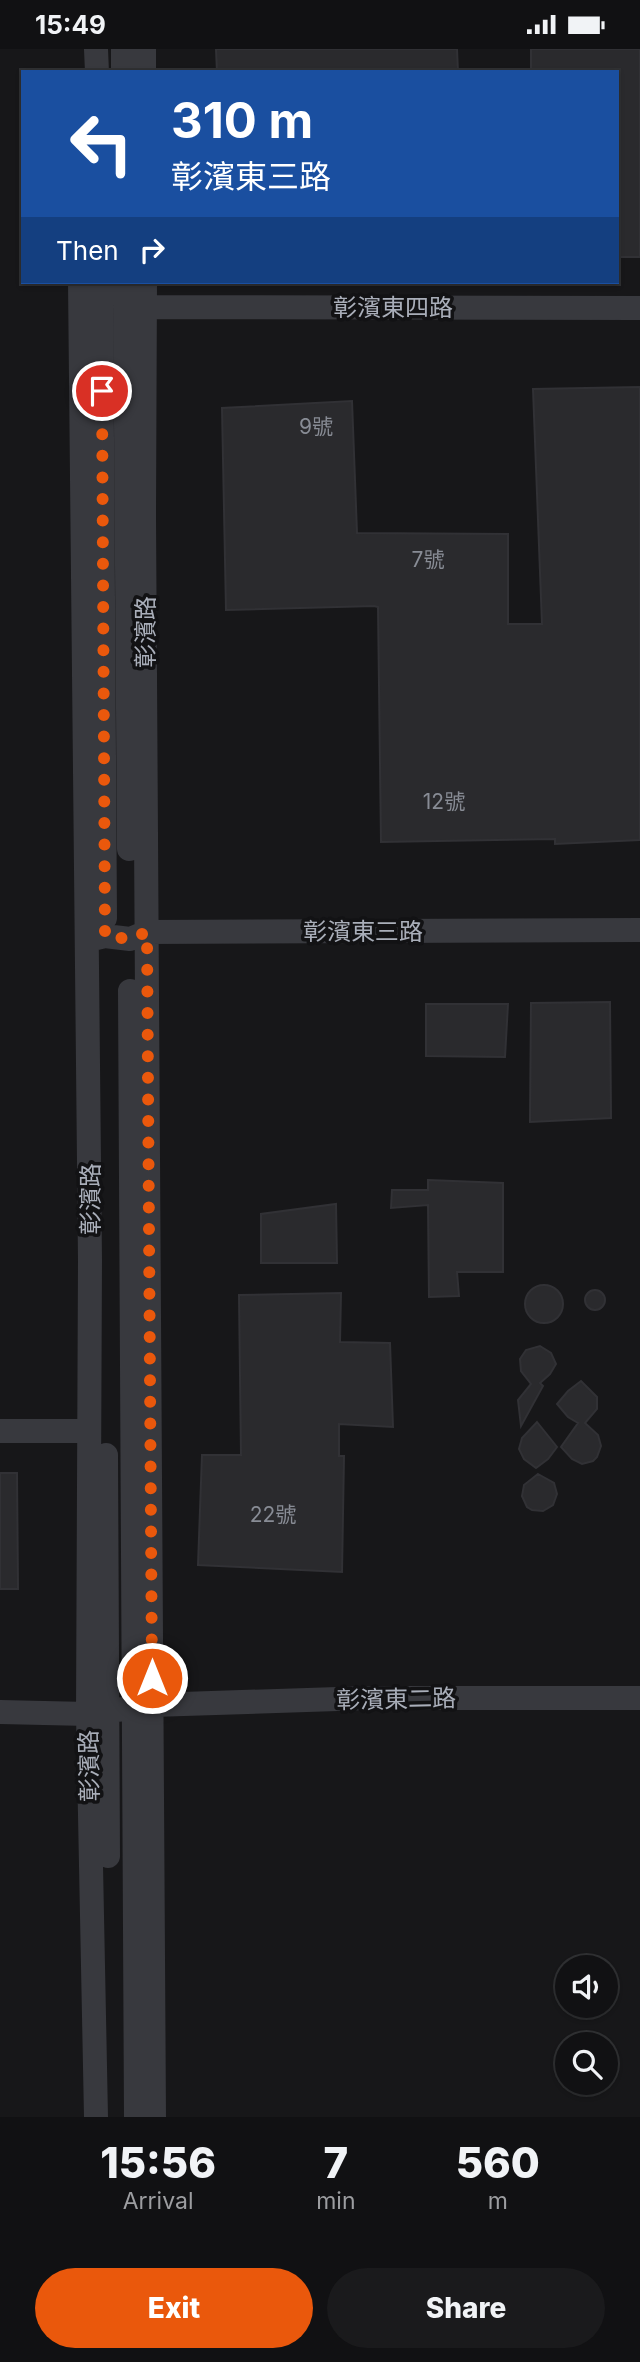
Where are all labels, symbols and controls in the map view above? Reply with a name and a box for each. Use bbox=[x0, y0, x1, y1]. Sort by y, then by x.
text: 15:49 bbox=[35, 9, 106, 40]
text: 310 m bbox=[171, 91, 313, 150]
icon: left bbox=[56, 98, 147, 189]
text: 彰濱東三路 bbox=[171, 157, 331, 196]
icon: right bbox=[133, 231, 171, 269]
text: Then bbox=[56, 235, 119, 266]
street label: 彰濱東四路 bbox=[333, 293, 453, 322]
pin bbox=[72, 361, 132, 421]
icon: arrive bbox=[83, 372, 121, 410]
house number: 9號 bbox=[299, 414, 333, 439]
house number: 7號 bbox=[412, 547, 444, 572]
street label: 彰濱路 bbox=[131, 596, 160, 668]
house number: 12號 bbox=[423, 789, 465, 814]
street label: 彰濱東三路 bbox=[303, 917, 423, 946]
street label: 彰濱路 bbox=[76, 1163, 105, 1235]
house number: 22號 bbox=[250, 1502, 296, 1527]
position arrow bbox=[115, 1641, 189, 1715]
street label: 彰濱東二路 bbox=[336, 1683, 456, 1715]
street label: 彰濱路 bbox=[74, 1730, 104, 1802]
map controls bbox=[555, 1955, 618, 2095]
button: sound bbox=[555, 1955, 618, 2018]
button: search bbox=[555, 2032, 618, 2095]
text: 15:56 bbox=[100, 2137, 216, 2188]
text: 7 bbox=[323, 2137, 348, 2188]
text: 560 bbox=[456, 2137, 540, 2188]
text: Arrival bbox=[123, 2187, 193, 2215]
text: min bbox=[316, 2187, 355, 2215]
text: m bbox=[488, 2187, 508, 2215]
button: Exit bbox=[35, 2268, 313, 2348]
button: Share bbox=[327, 2268, 605, 2348]

